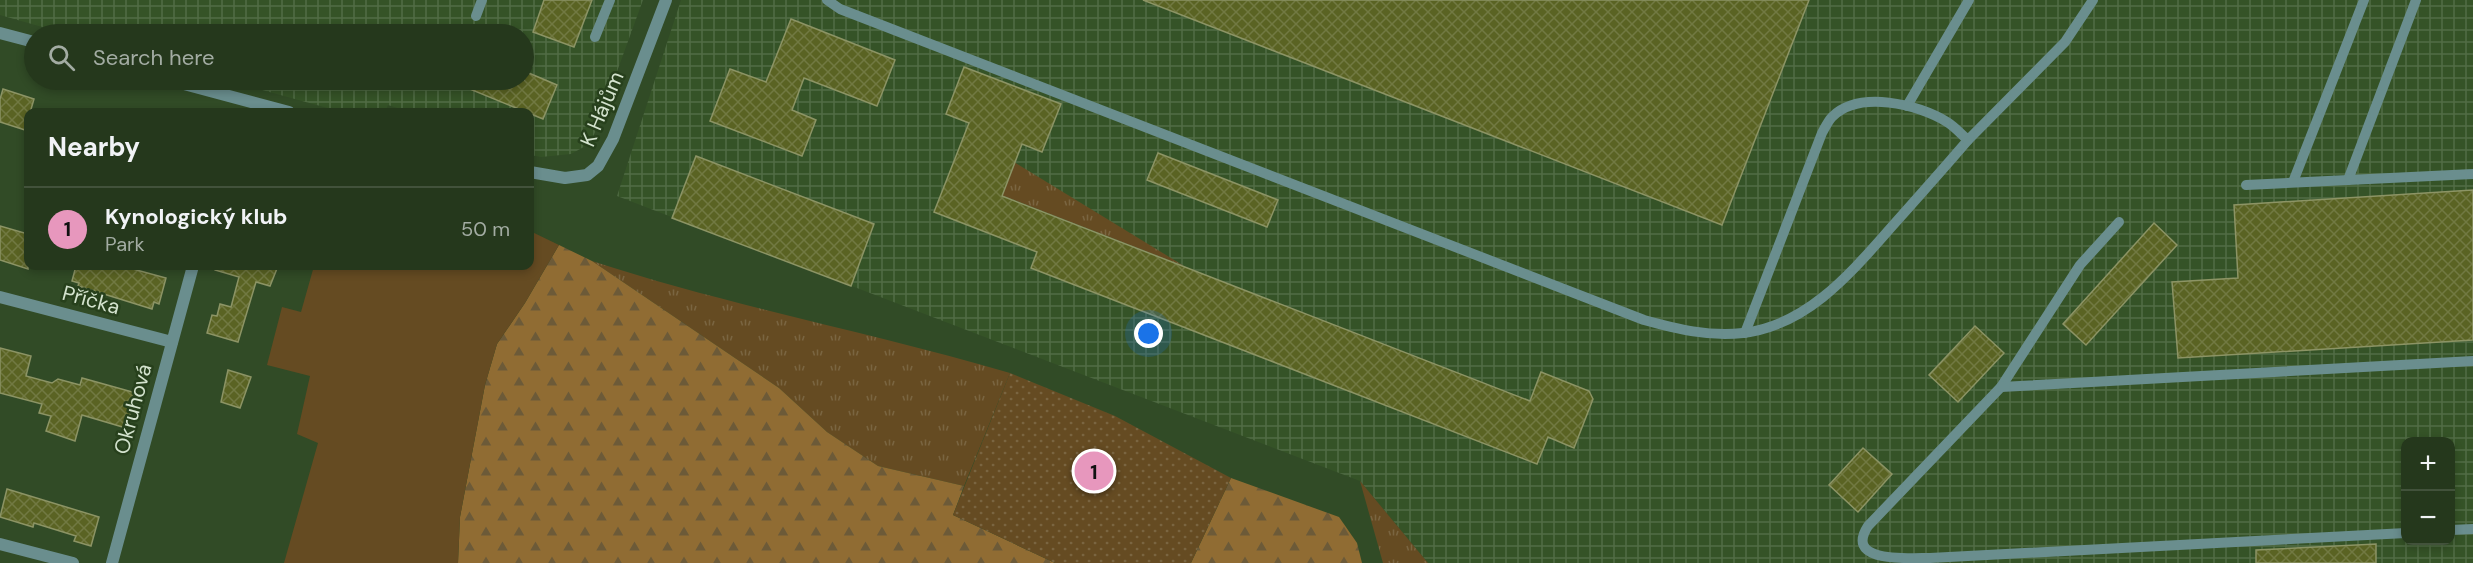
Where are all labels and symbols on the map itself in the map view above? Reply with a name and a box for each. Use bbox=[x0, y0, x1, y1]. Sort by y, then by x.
street label: K Hájům bbox=[574, 67, 630, 151]
street label: Příčka bbox=[59, 279, 123, 321]
your location bbox=[1134, 319, 1163, 348]
street label: Okruhová bbox=[107, 361, 159, 457]
pin: 1 bbox=[1074, 448, 1114, 494]

